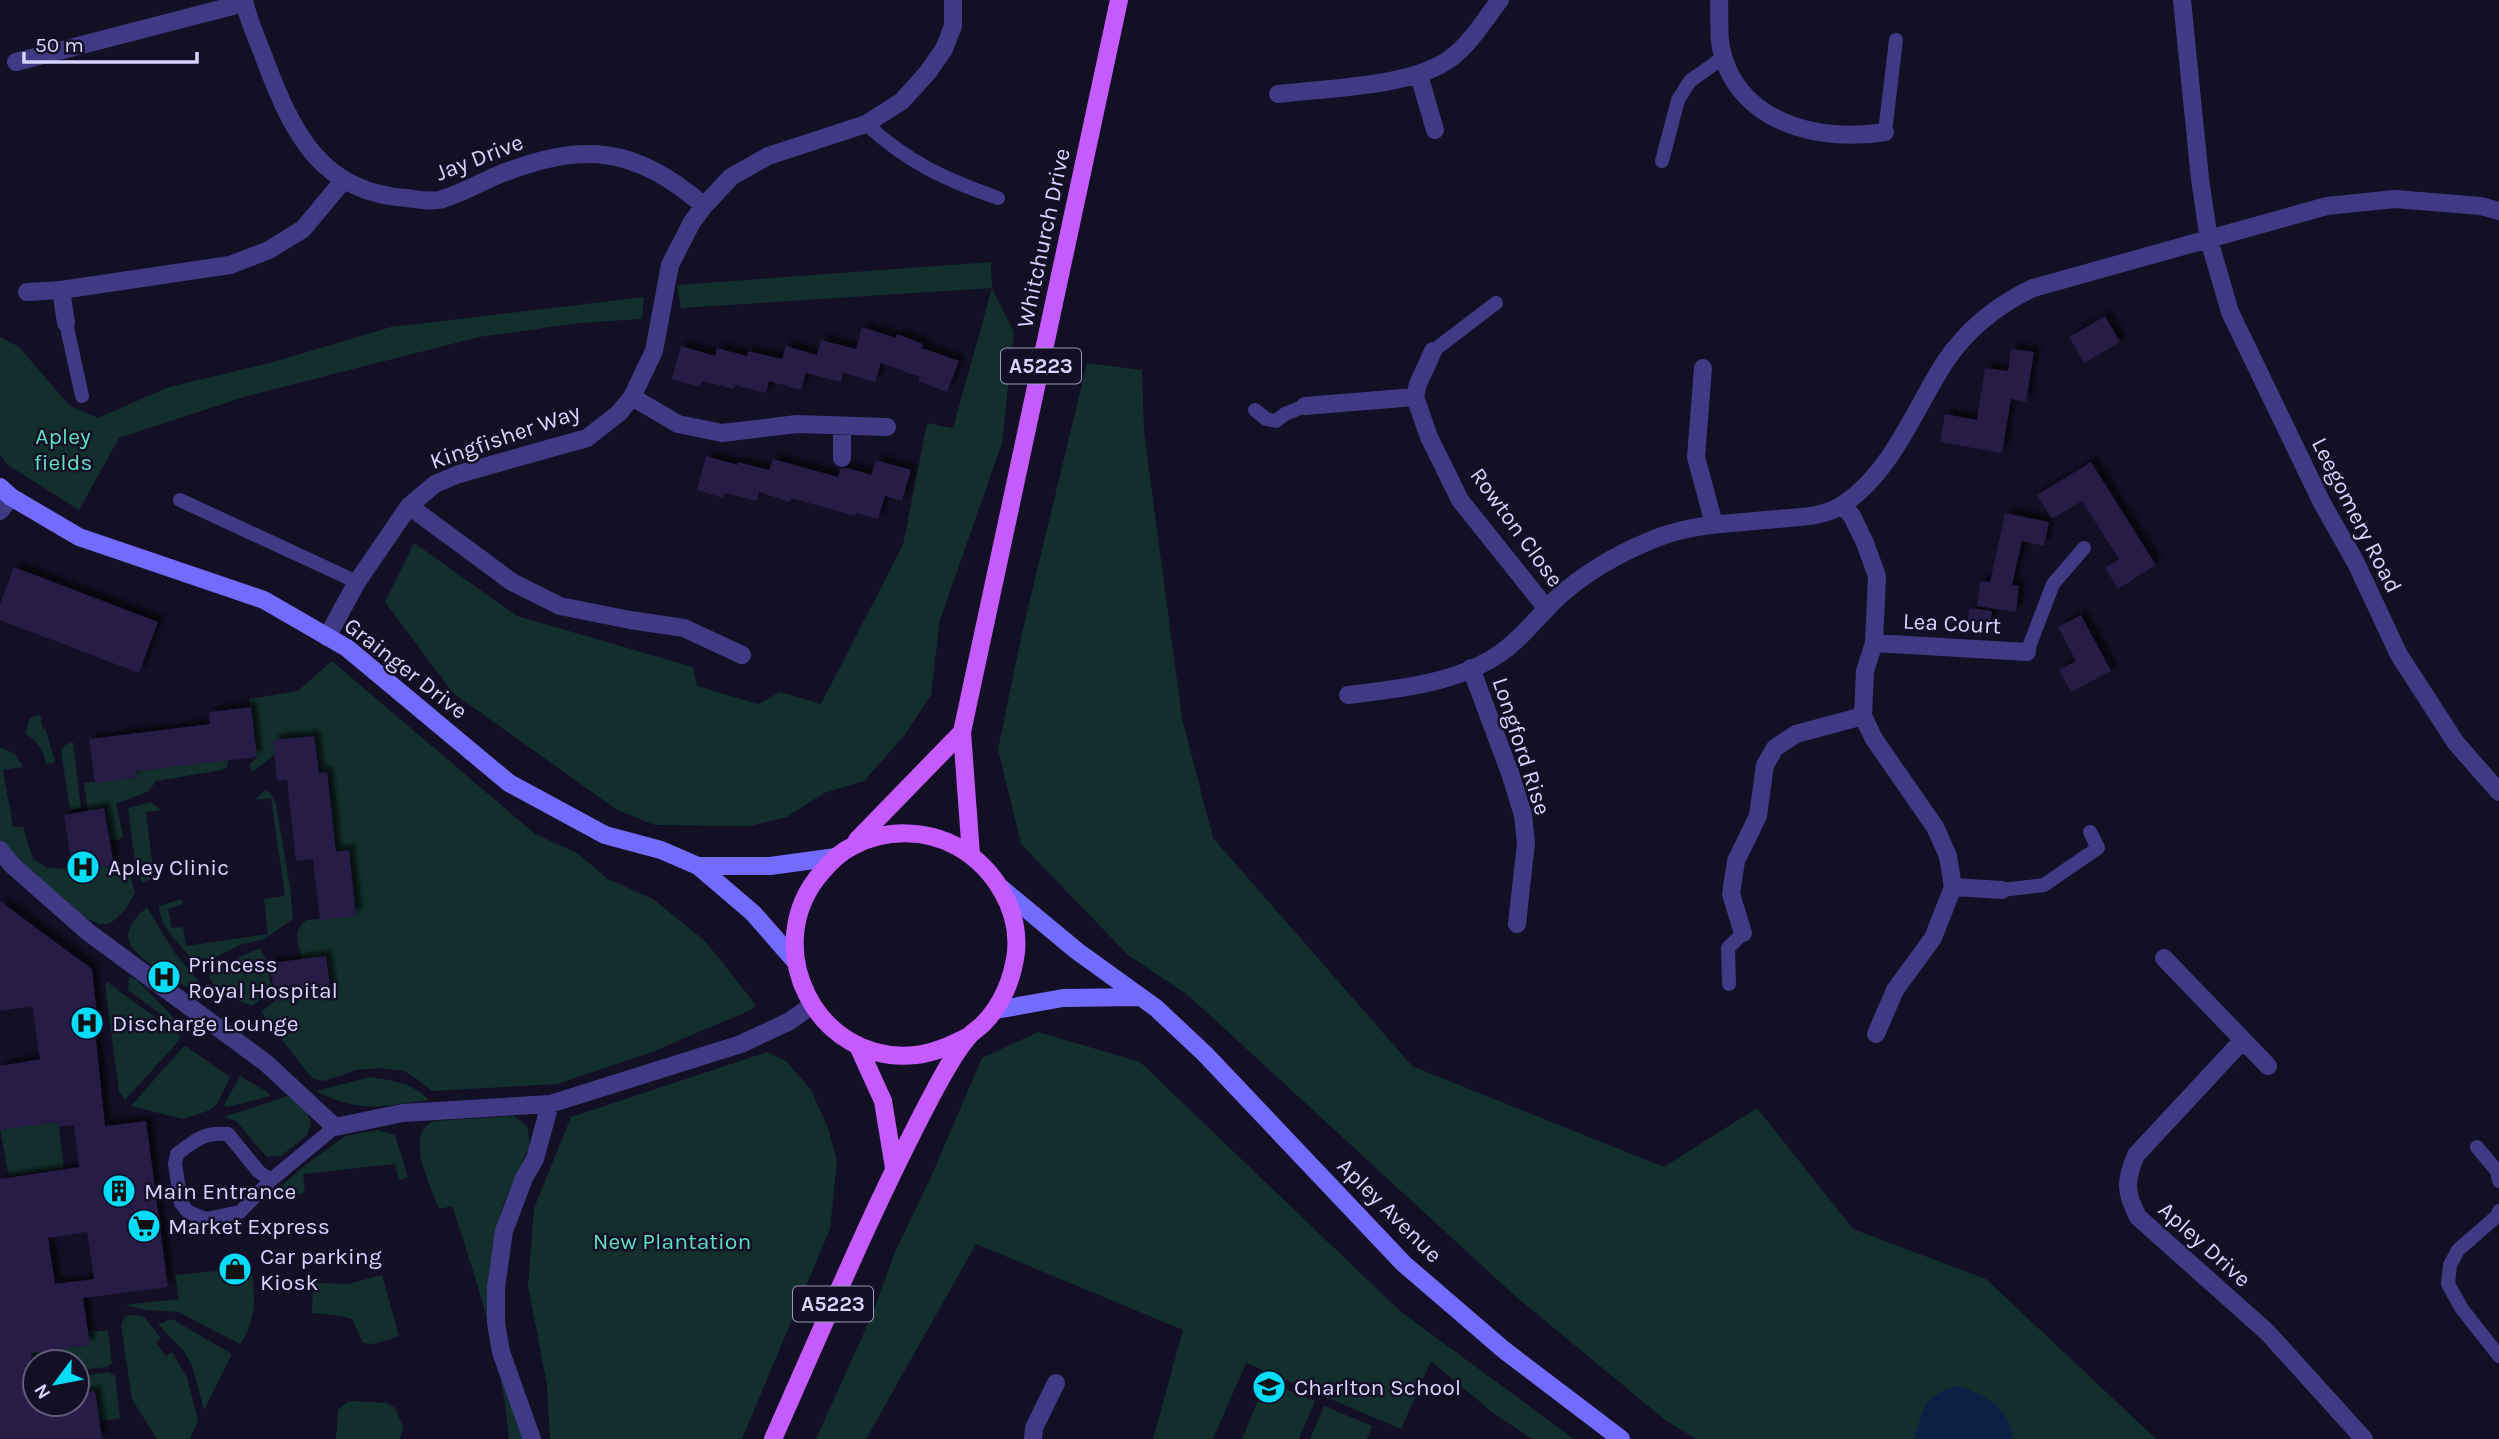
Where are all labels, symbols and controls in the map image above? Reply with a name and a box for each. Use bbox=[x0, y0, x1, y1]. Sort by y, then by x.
scale bar bbox=[24, 21, 198, 65]
text: 50 m bbox=[35, 33, 84, 57]
street label: Jay Drive bbox=[431, 128, 527, 187]
street label: Whitchurch Drive bbox=[1011, 146, 1076, 330]
road number: A5223 bbox=[1001, 348, 1081, 384]
street label: Kingfisher Way bbox=[426, 398, 584, 475]
park label: Apley fields bbox=[34, 423, 92, 476]
street label: Leegomery Road bbox=[2306, 433, 2407, 597]
street label: Rowton Close bbox=[1464, 462, 1569, 592]
street label: Lea Court bbox=[1902, 607, 2002, 640]
street label: Grainger Drive bbox=[339, 612, 473, 725]
street label: Longford Rise bbox=[1487, 674, 1556, 818]
hospital icon: Apley Clinic bbox=[64, 848, 102, 886]
place label: Apley Clinic bbox=[108, 854, 229, 881]
place label: Princess Royal Hospital bbox=[188, 951, 338, 1004]
hospital icon: Princess Royal Hospital bbox=[145, 958, 183, 996]
hospital icon: Discharge Lounge bbox=[68, 1004, 106, 1042]
place label: Discharge Lounge bbox=[112, 1010, 299, 1037]
street label: Apley Avenue bbox=[1332, 1152, 1448, 1268]
building icon: Main Entrance bbox=[100, 1172, 138, 1210]
place label: Main Entrance bbox=[144, 1178, 296, 1205]
street label: Apley Drive bbox=[2153, 1196, 2256, 1293]
supermarket icon: Market Express bbox=[125, 1207, 163, 1245]
place label: Market Express bbox=[168, 1213, 330, 1240]
park label: New Plantation bbox=[593, 1228, 751, 1255]
place label: Car parking Kiosk bbox=[260, 1243, 382, 1296]
shop icon: Car parking Kiosk bbox=[216, 1250, 254, 1288]
road number: A5223 bbox=[793, 1286, 873, 1322]
north arrow bbox=[21, 1348, 91, 1418]
school or university icon: Charlton School bbox=[1250, 1368, 1288, 1406]
place label: Charlton School bbox=[1294, 1374, 1461, 1401]
text: N bbox=[29, 1380, 55, 1403]

